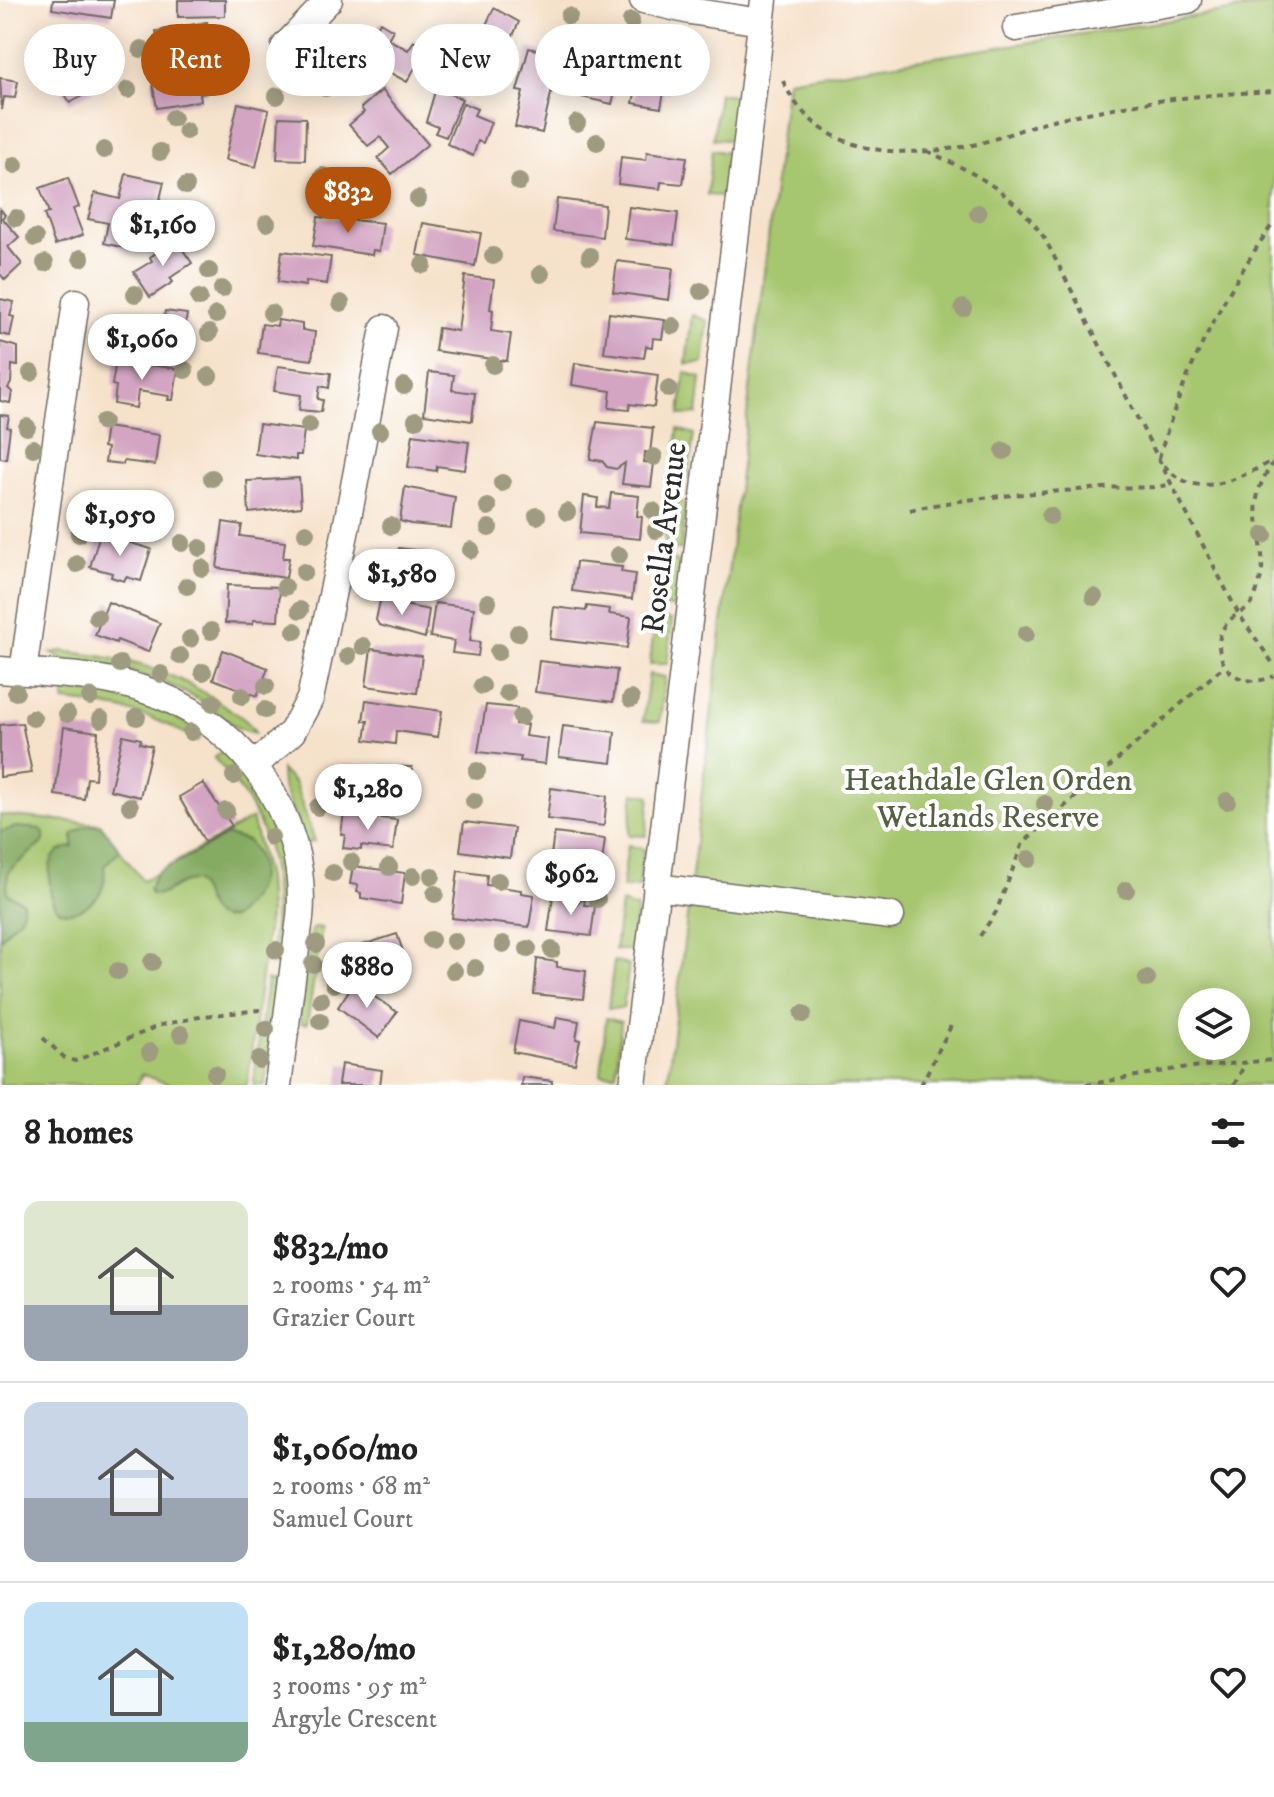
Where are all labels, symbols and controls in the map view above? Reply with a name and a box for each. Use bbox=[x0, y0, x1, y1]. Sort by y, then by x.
chip: Buy bbox=[24, 24, 125, 96]
chip: Rent bbox=[141, 24, 250, 96]
chip: Filters bbox=[266, 24, 395, 96]
chip: New bbox=[411, 24, 519, 96]
chip: Apartment bbox=[535, 24, 710, 96]
pin: $832 bbox=[301, 167, 395, 235]
text: $832 bbox=[323, 176, 373, 209]
pin: $1,160 bbox=[98, 200, 228, 268]
text: $1,160 bbox=[129, 209, 197, 242]
pin: $1,060 bbox=[77, 314, 207, 382]
text: $1,060 bbox=[106, 323, 178, 356]
street label: Rosella Avenue bbox=[633, 440, 697, 636]
pin: $1,050 bbox=[55, 490, 185, 558]
text: $1,050 bbox=[84, 499, 156, 532]
pin: $1,580 bbox=[337, 549, 467, 617]
text: $1,580 bbox=[367, 558, 437, 591]
park label: Heathdale Glen Orden Wetlands Reserve bbox=[844, 761, 1133, 838]
pin: $1,280 bbox=[303, 764, 433, 832]
text: $1,280 bbox=[333, 773, 403, 806]
pin: $962 bbox=[524, 849, 618, 917]
text: $962 bbox=[544, 858, 598, 891]
pin: $880 bbox=[320, 942, 414, 1010]
text: $880 bbox=[340, 951, 394, 984]
map controls bbox=[1178, 988, 1250, 1060]
button: layers bbox=[1178, 988, 1250, 1060]
icon: filters bbox=[1206, 1111, 1250, 1155]
text: 8 homes bbox=[24, 1112, 133, 1154]
text: $832/mo bbox=[272, 1227, 388, 1269]
icon: home bbox=[88, 1233, 184, 1329]
icon: heart bbox=[1206, 1259, 1250, 1303]
text: 2 rooms · 54 m² bbox=[272, 1269, 430, 1302]
text: Grazier Court bbox=[272, 1302, 415, 1335]
text: $1,060/mo bbox=[272, 1428, 418, 1470]
icon: home bbox=[88, 1434, 184, 1530]
icon: heart bbox=[1206, 1460, 1250, 1504]
text: 2 rooms · 68 m² bbox=[272, 1470, 430, 1503]
text: Samuel Court bbox=[272, 1503, 413, 1536]
text: $1,280/mo bbox=[272, 1628, 415, 1670]
icon: home bbox=[88, 1634, 184, 1730]
icon: heart bbox=[1206, 1660, 1250, 1704]
text: 3 rooms · 95 m² bbox=[272, 1670, 427, 1703]
text: Argyle Crescent bbox=[272, 1703, 437, 1736]

